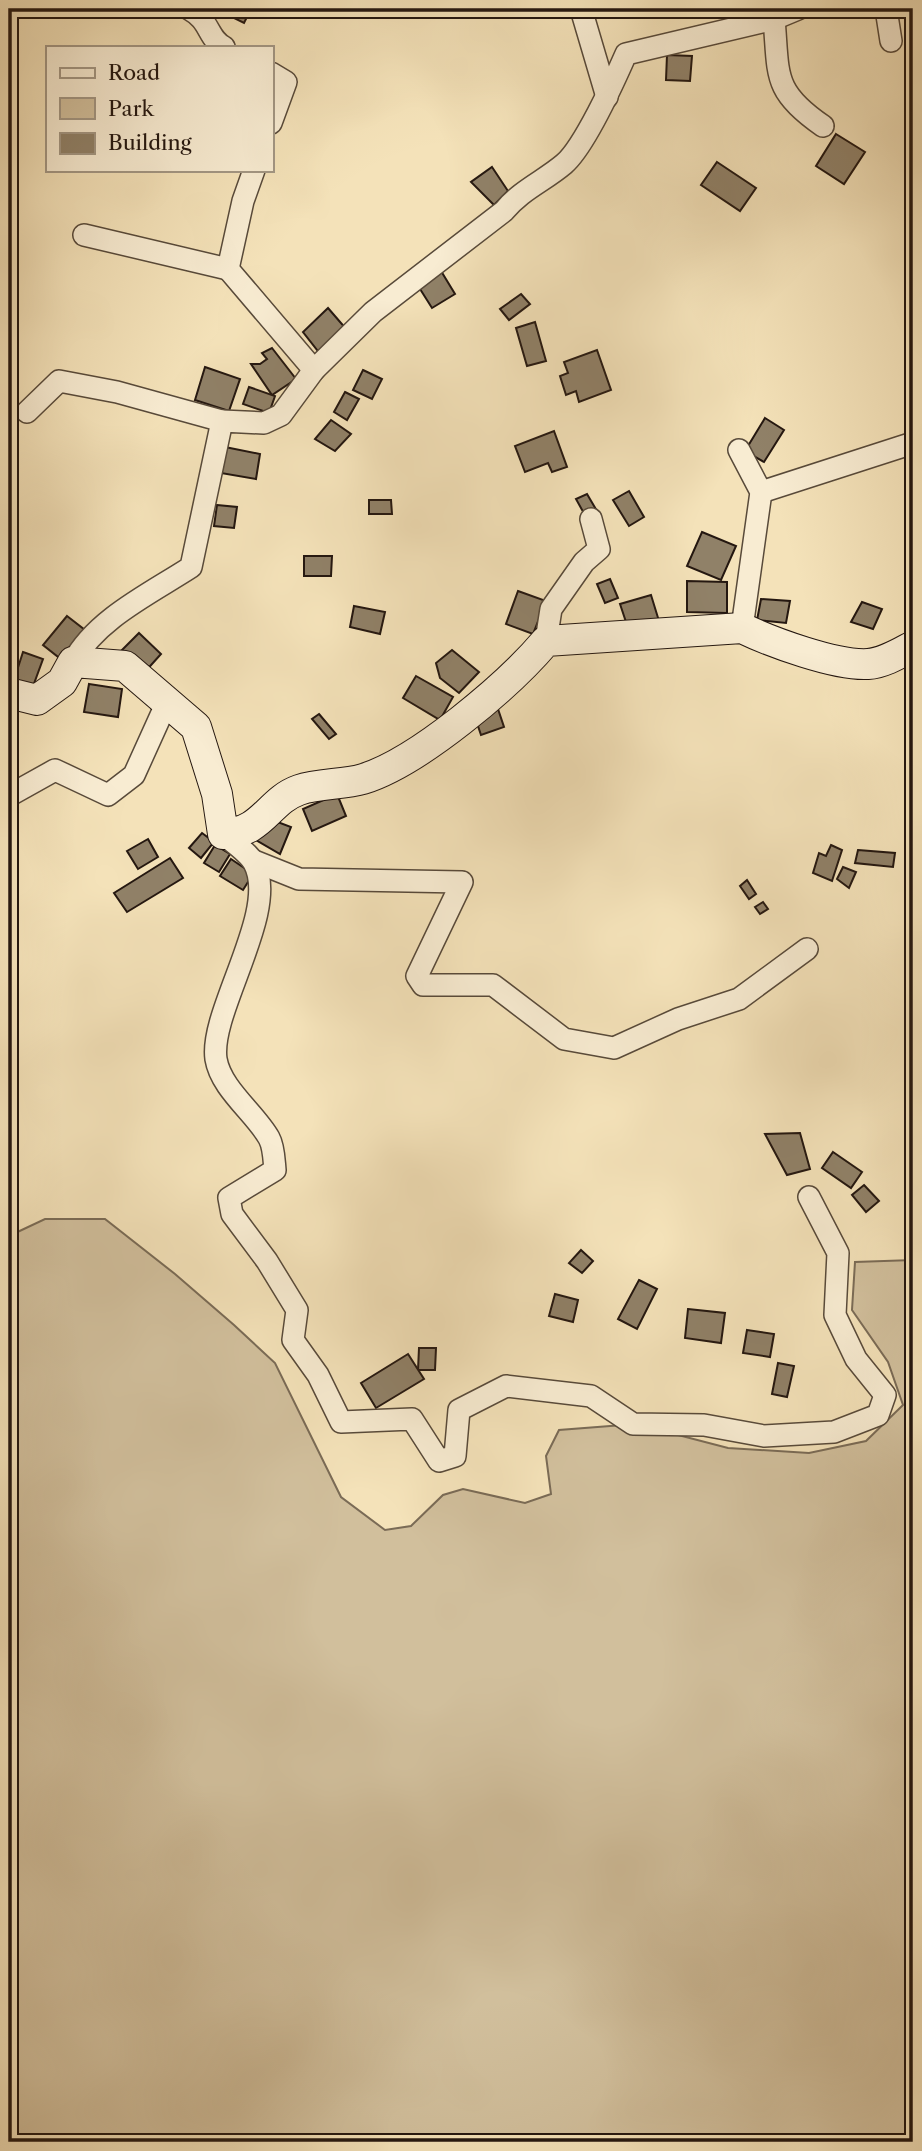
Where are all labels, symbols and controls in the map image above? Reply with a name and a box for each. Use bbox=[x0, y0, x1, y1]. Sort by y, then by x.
legend bbox=[46, 46, 273, 172]
text: Road bbox=[108, 60, 160, 85]
text: Park bbox=[108, 96, 154, 121]
text: Building bbox=[108, 130, 193, 155]

